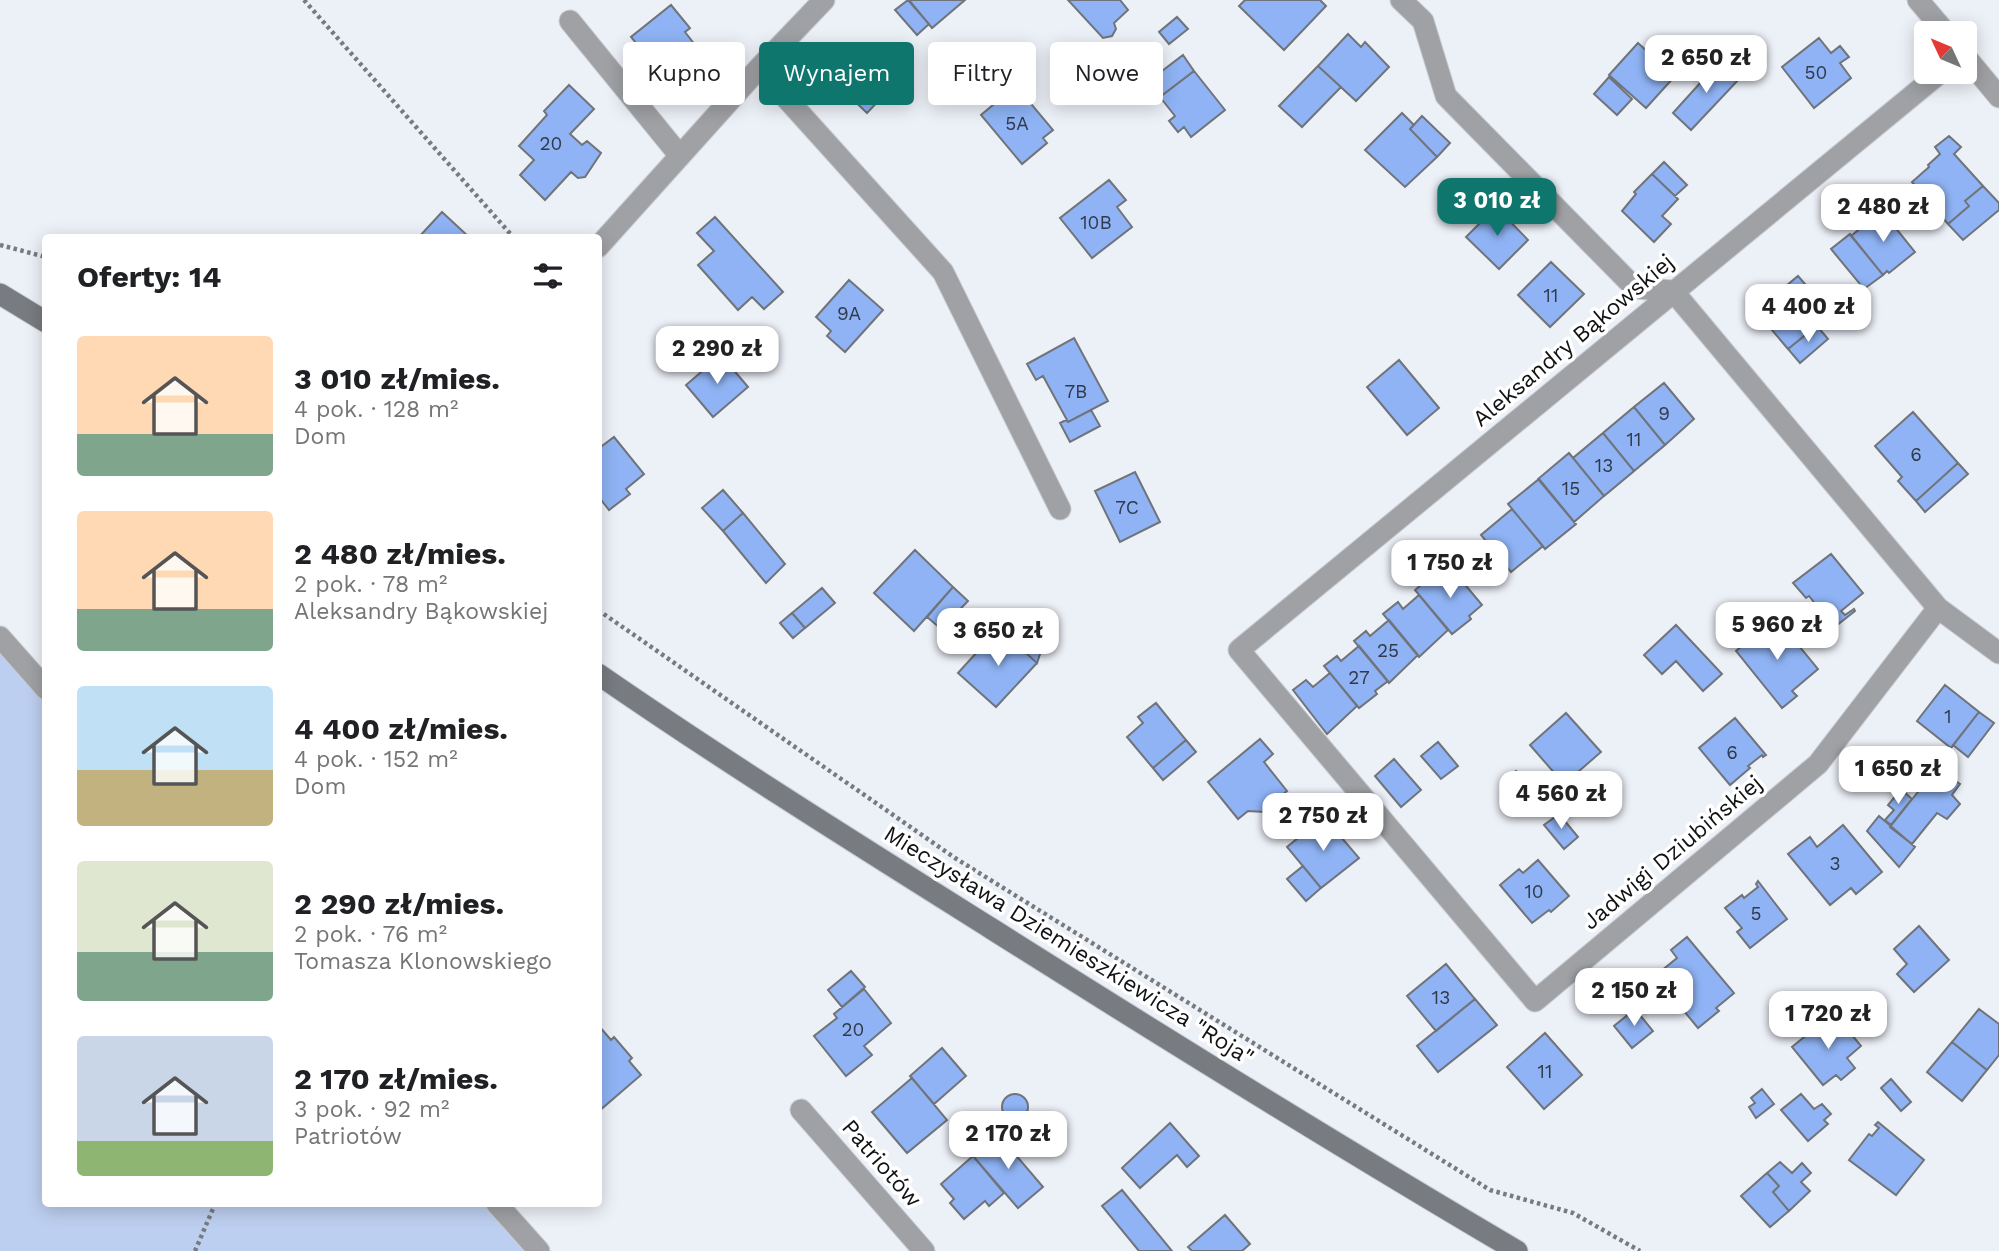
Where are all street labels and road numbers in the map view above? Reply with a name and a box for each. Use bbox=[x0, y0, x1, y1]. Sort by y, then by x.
street label: Aleksandry Bąkowskiej bbox=[1467, 248, 1679, 432]
street label: Jadwigi Dziubińskiej bbox=[1577, 769, 1768, 935]
street label: Mieczysława Dziemieszkiewicza "Roja" bbox=[879, 820, 1258, 1071]
street label: Patriotów bbox=[836, 1114, 927, 1213]

